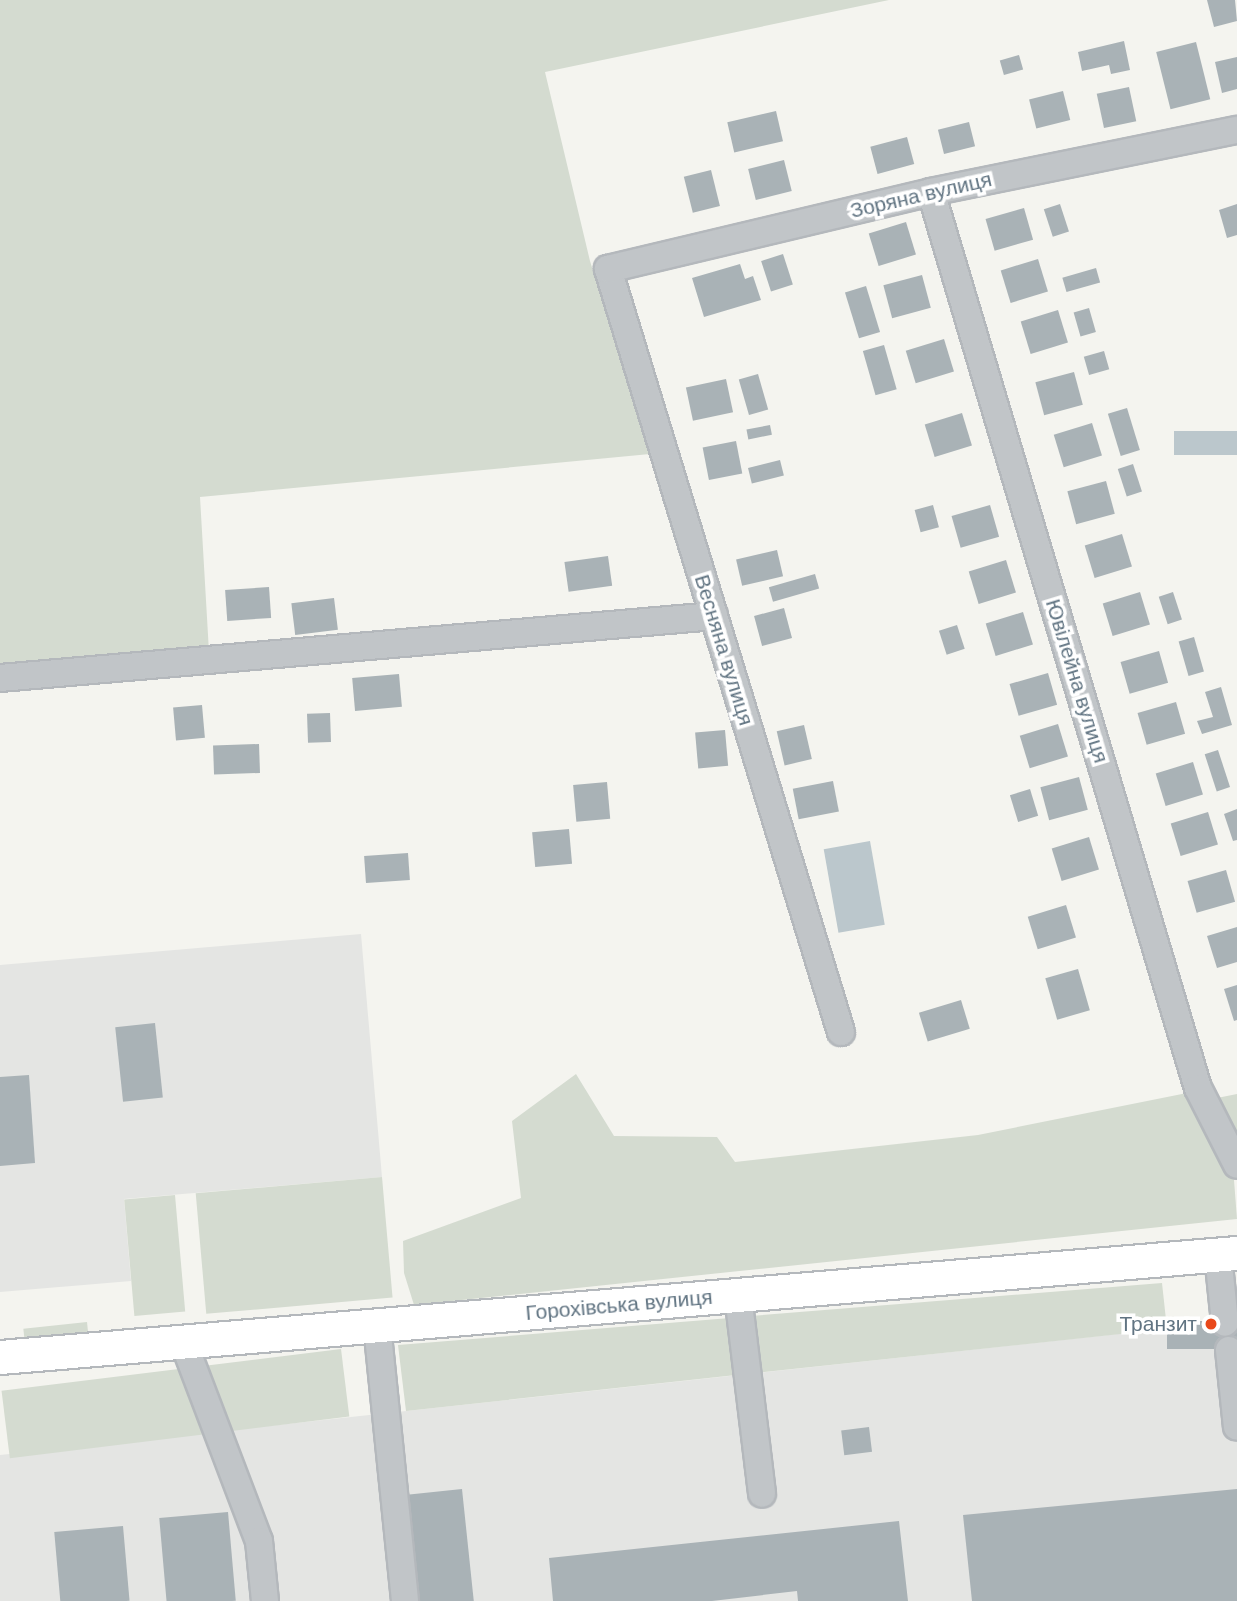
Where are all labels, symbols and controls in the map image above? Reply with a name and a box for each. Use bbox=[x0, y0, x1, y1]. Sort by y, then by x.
street label: Зоряна вулиця bbox=[848, 166, 994, 224]
street label: Весняна вулиця bbox=[689, 572, 759, 728]
street label: Ювілейна вулиця bbox=[1040, 596, 1114, 766]
street label: Горохівська вулиця bbox=[524, 1284, 714, 1326]
place label: Транзит bbox=[1119, 1311, 1197, 1337]
marker: Транзит bbox=[1203, 1316, 1219, 1332]

